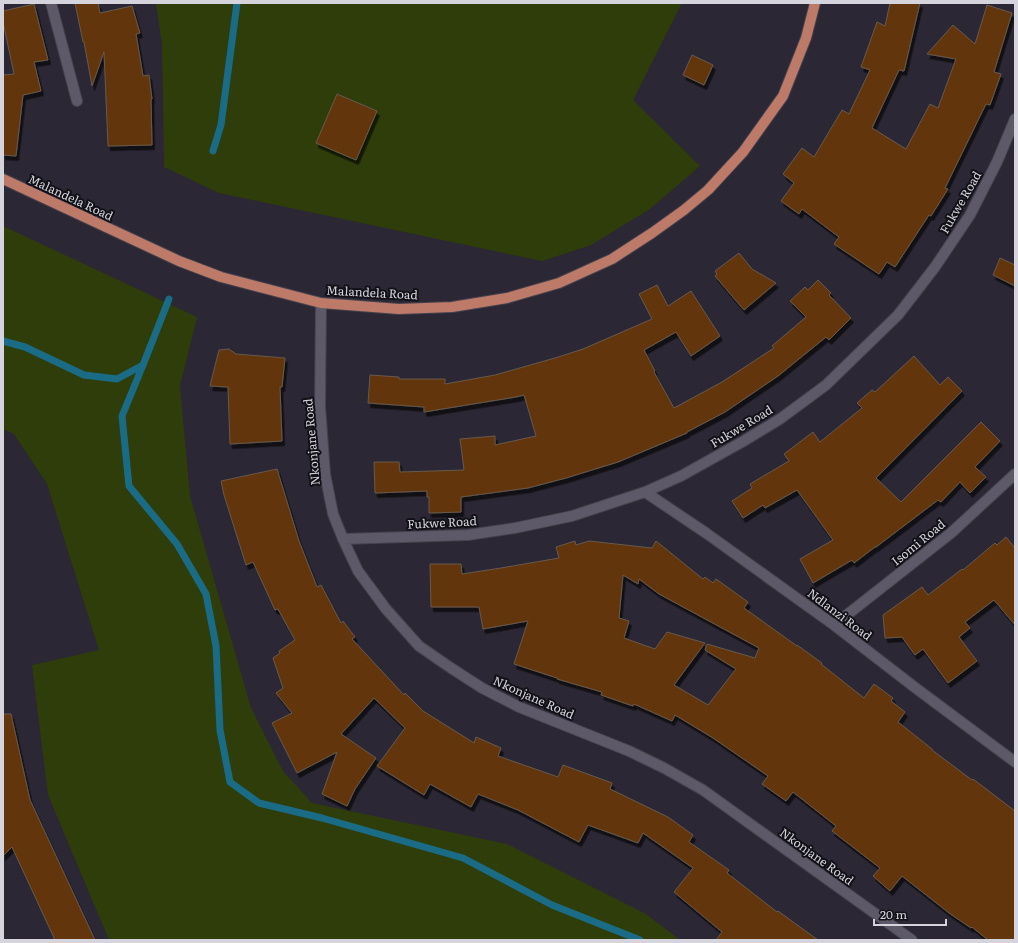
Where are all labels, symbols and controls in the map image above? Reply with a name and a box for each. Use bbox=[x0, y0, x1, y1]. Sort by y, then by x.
street label: Fukwe Road bbox=[935, 167, 986, 237]
street label: Malandela Road bbox=[26, 169, 117, 225]
street label: Malandela Road bbox=[326, 281, 419, 303]
street label: Nkonjane Road bbox=[298, 397, 324, 486]
street label: Fukwe Road bbox=[706, 400, 776, 452]
street label: Fukwe Road bbox=[407, 511, 478, 533]
street label: Isomi Road bbox=[887, 514, 949, 569]
street label: Ndlanzi Road bbox=[804, 584, 876, 645]
street label: Nkonjane Road bbox=[490, 671, 578, 723]
street label: Nkonjane Road bbox=[776, 823, 858, 889]
scale bar bbox=[874, 901, 946, 927]
text: 20 m bbox=[880, 905, 907, 923]

